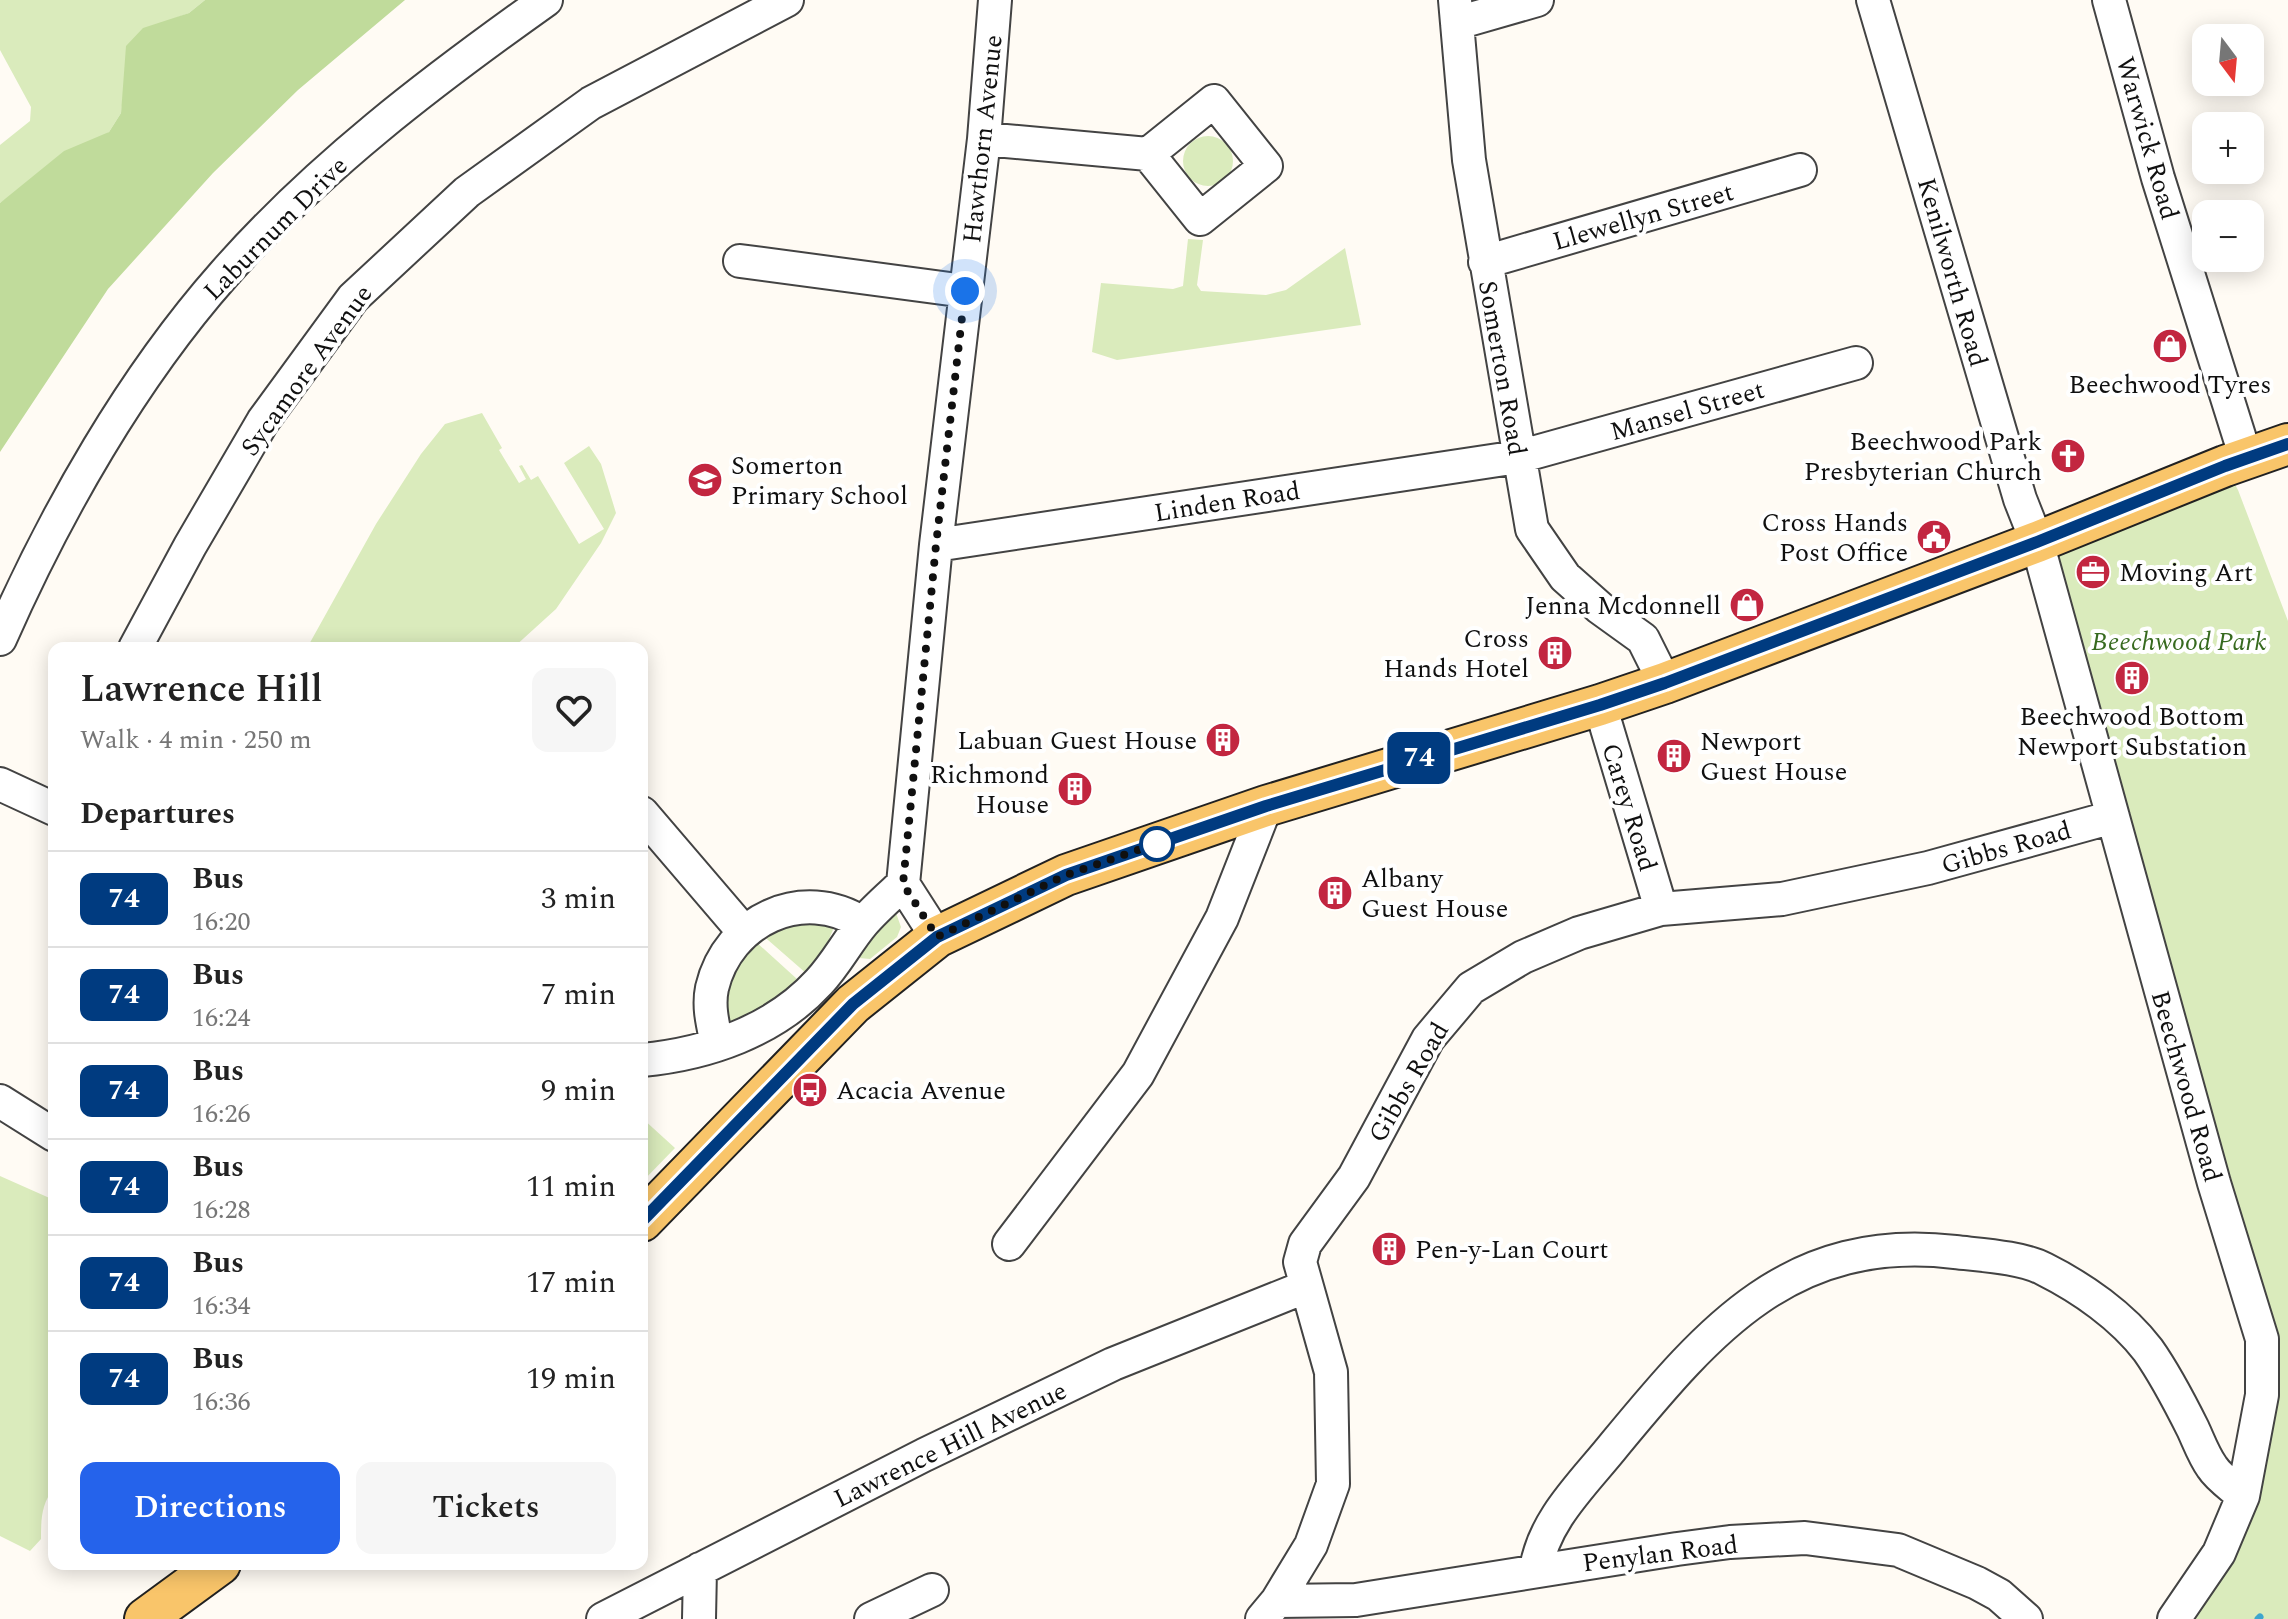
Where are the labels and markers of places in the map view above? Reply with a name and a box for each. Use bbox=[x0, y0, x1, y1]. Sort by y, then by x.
shop icon: Beechwood Tyres bbox=[2151, 327, 2189, 365]
place label: Beechwood Tyres bbox=[2069, 365, 2271, 405]
place label: Beechwood Park Presbyterian Church bbox=[1804, 422, 2042, 492]
church icon: Beechwood Park Presbyterian Church bbox=[2049, 437, 2087, 475]
place label: Somerton Primary School bbox=[731, 446, 908, 516]
school or university icon: Somerton Primary School bbox=[686, 461, 724, 499]
place label: Cross Hands Post Office bbox=[1761, 503, 1908, 573]
public building icon: Cross Hands Post Office bbox=[1915, 518, 1953, 556]
office icon: Moving Art bbox=[2074, 553, 2112, 591]
place label: Moving Art bbox=[2119, 553, 2253, 593]
place label: Jenna Mcdonnell bbox=[1525, 586, 1721, 626]
shop icon: Jenna Mcdonnell bbox=[1728, 586, 1766, 624]
place label: Cross Hands Hotel bbox=[1383, 619, 1529, 689]
building icon: Cross Hands Hotel bbox=[1536, 634, 1574, 672]
building icon: Beechwood Bottom Newport Substation bbox=[2113, 659, 2151, 697]
place label: Beechwood Bottom Newport Substation bbox=[2017, 697, 2247, 767]
place label: Labuan Guest House bbox=[957, 721, 1197, 761]
building icon: Labuan Guest House bbox=[1204, 721, 1242, 759]
place label: Newport Guest House bbox=[1700, 722, 1847, 792]
building icon: Newport Guest House bbox=[1655, 737, 1693, 775]
place label: Richmond House bbox=[930, 755, 1049, 825]
building icon: Richmond House bbox=[1056, 770, 1094, 808]
unlabelled marker bbox=[1140, 827, 1174, 861]
place label: Albany Guest House bbox=[1361, 859, 1508, 929]
building icon: Albany Guest House bbox=[1316, 874, 1354, 912]
bus stop icon: Acacia Avenue bbox=[791, 1071, 829, 1109]
place label: Acacia Avenue bbox=[836, 1071, 1006, 1111]
building icon: Pen-y-Lan Court bbox=[1370, 1230, 1408, 1268]
place label: Pen-y-Lan Court bbox=[1415, 1230, 1609, 1270]

